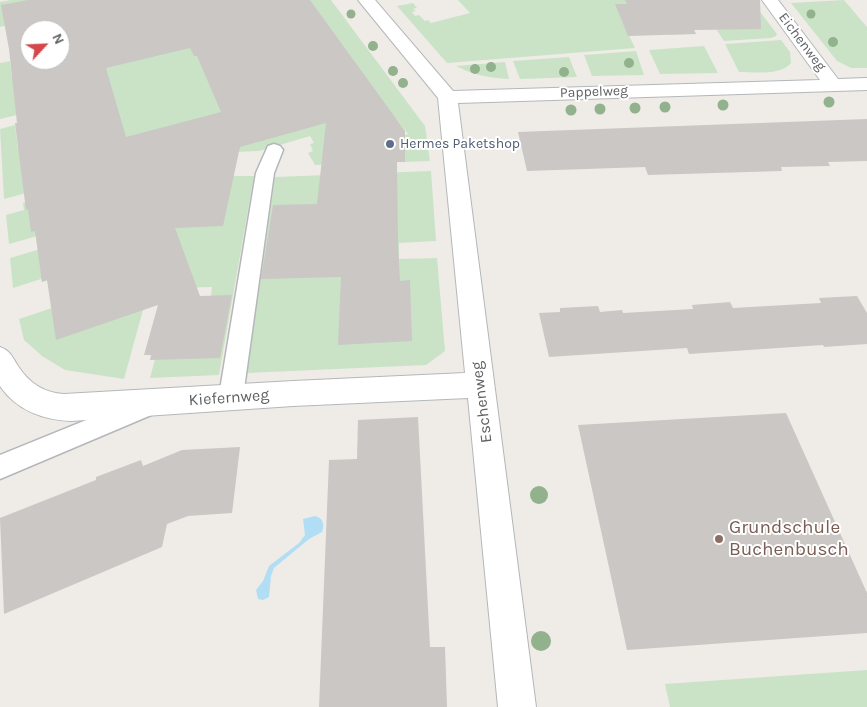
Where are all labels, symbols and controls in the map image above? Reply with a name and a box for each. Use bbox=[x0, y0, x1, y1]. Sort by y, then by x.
street label: Eichenweg bbox=[775, 10, 829, 74]
north arrow bbox=[20, 20, 70, 70]
text: N bbox=[48, 31, 68, 47]
street label: Pappelweg bbox=[560, 82, 628, 102]
place label: Hermes Paketshop bbox=[400, 136, 520, 152]
marker: Hermes Paketshop bbox=[384, 138, 396, 150]
street label: Eschenweg bbox=[467, 360, 497, 444]
street label: Kiefernweg bbox=[188, 386, 270, 410]
place label: Grundschule Buchenbusch bbox=[729, 517, 849, 561]
marker: Grundschule Buchenbusch bbox=[713, 533, 725, 545]

